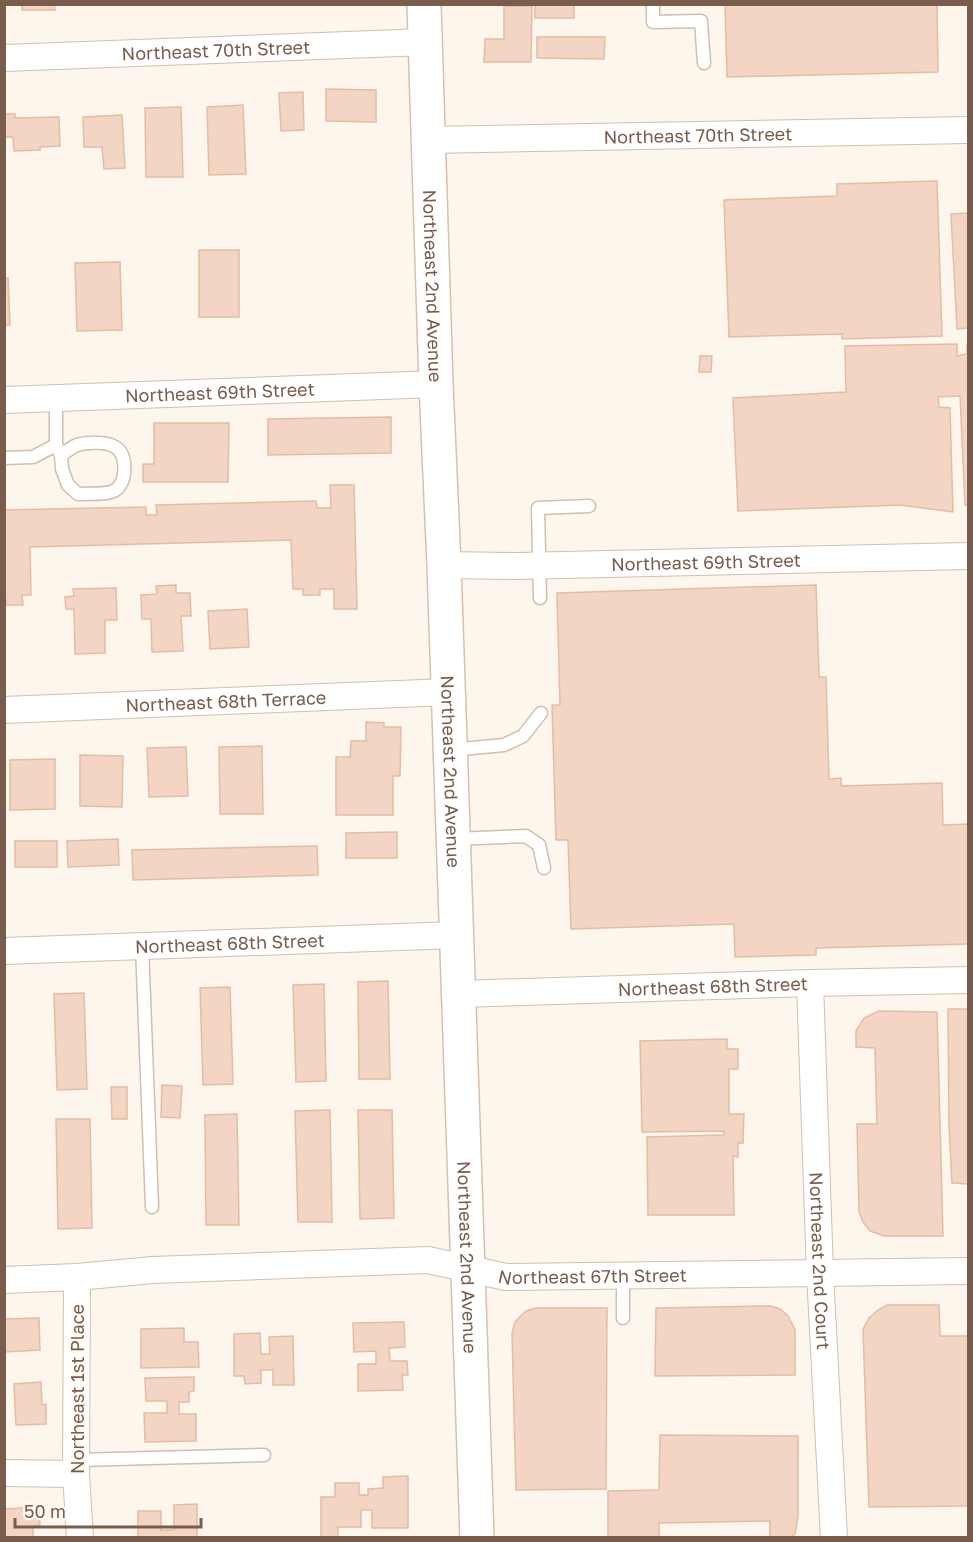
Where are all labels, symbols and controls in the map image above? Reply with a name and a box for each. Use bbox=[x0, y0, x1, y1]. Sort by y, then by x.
street label: Northeast 70th Street bbox=[121, 35, 311, 65]
street label: Northeast 70th Street bbox=[603, 122, 793, 148]
street label: Northeast 2nd Avenue bbox=[419, 189, 447, 383]
street label: Northeast 69th Street bbox=[125, 377, 315, 407]
street label: Northeast 69th Street bbox=[611, 549, 801, 575]
street label: Northeast 2nd Avenue bbox=[437, 675, 465, 868]
street label: Northeast 68th Terrace bbox=[125, 686, 327, 716]
street label: Northeast 68th Street bbox=[135, 929, 325, 957]
street label: Northeast 68th Street bbox=[618, 972, 808, 1000]
street label: Northeast 2nd Avenue bbox=[453, 1161, 482, 1354]
street label: Northeast 2nd Court bbox=[806, 1172, 835, 1350]
street label: Northeast 67th Street bbox=[496, 1264, 687, 1289]
street label: Northeast 1st Place bbox=[66, 1304, 88, 1474]
scale bar bbox=[15, 1491, 201, 1529]
text: 50 m bbox=[24, 1500, 66, 1522]

